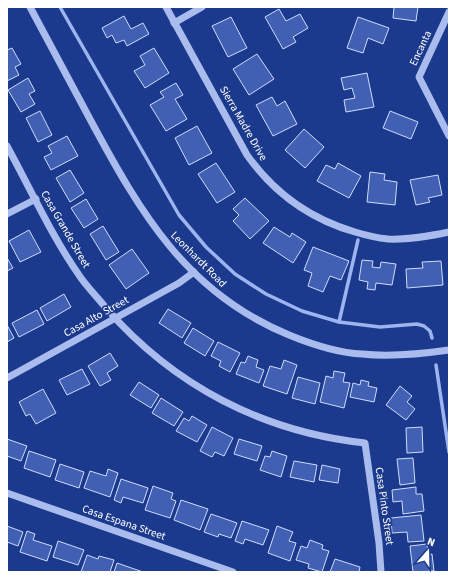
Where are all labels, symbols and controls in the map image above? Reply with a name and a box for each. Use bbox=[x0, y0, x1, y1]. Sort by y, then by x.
street label: Encanta bbox=[406, 28, 435, 68]
street label: Sierra Madre Drive bbox=[216, 83, 271, 164]
street label: Casa Grande Street bbox=[37, 188, 94, 271]
street label: Leonhardt Road bbox=[167, 228, 230, 291]
street label: Casa Alto Street bbox=[61, 292, 132, 341]
street label: Casa Pinto Street bbox=[372, 466, 397, 546]
street label: Casa Espana Street bbox=[80, 501, 168, 544]
north arrow bbox=[408, 531, 448, 571]
text: N bbox=[425, 534, 437, 550]

